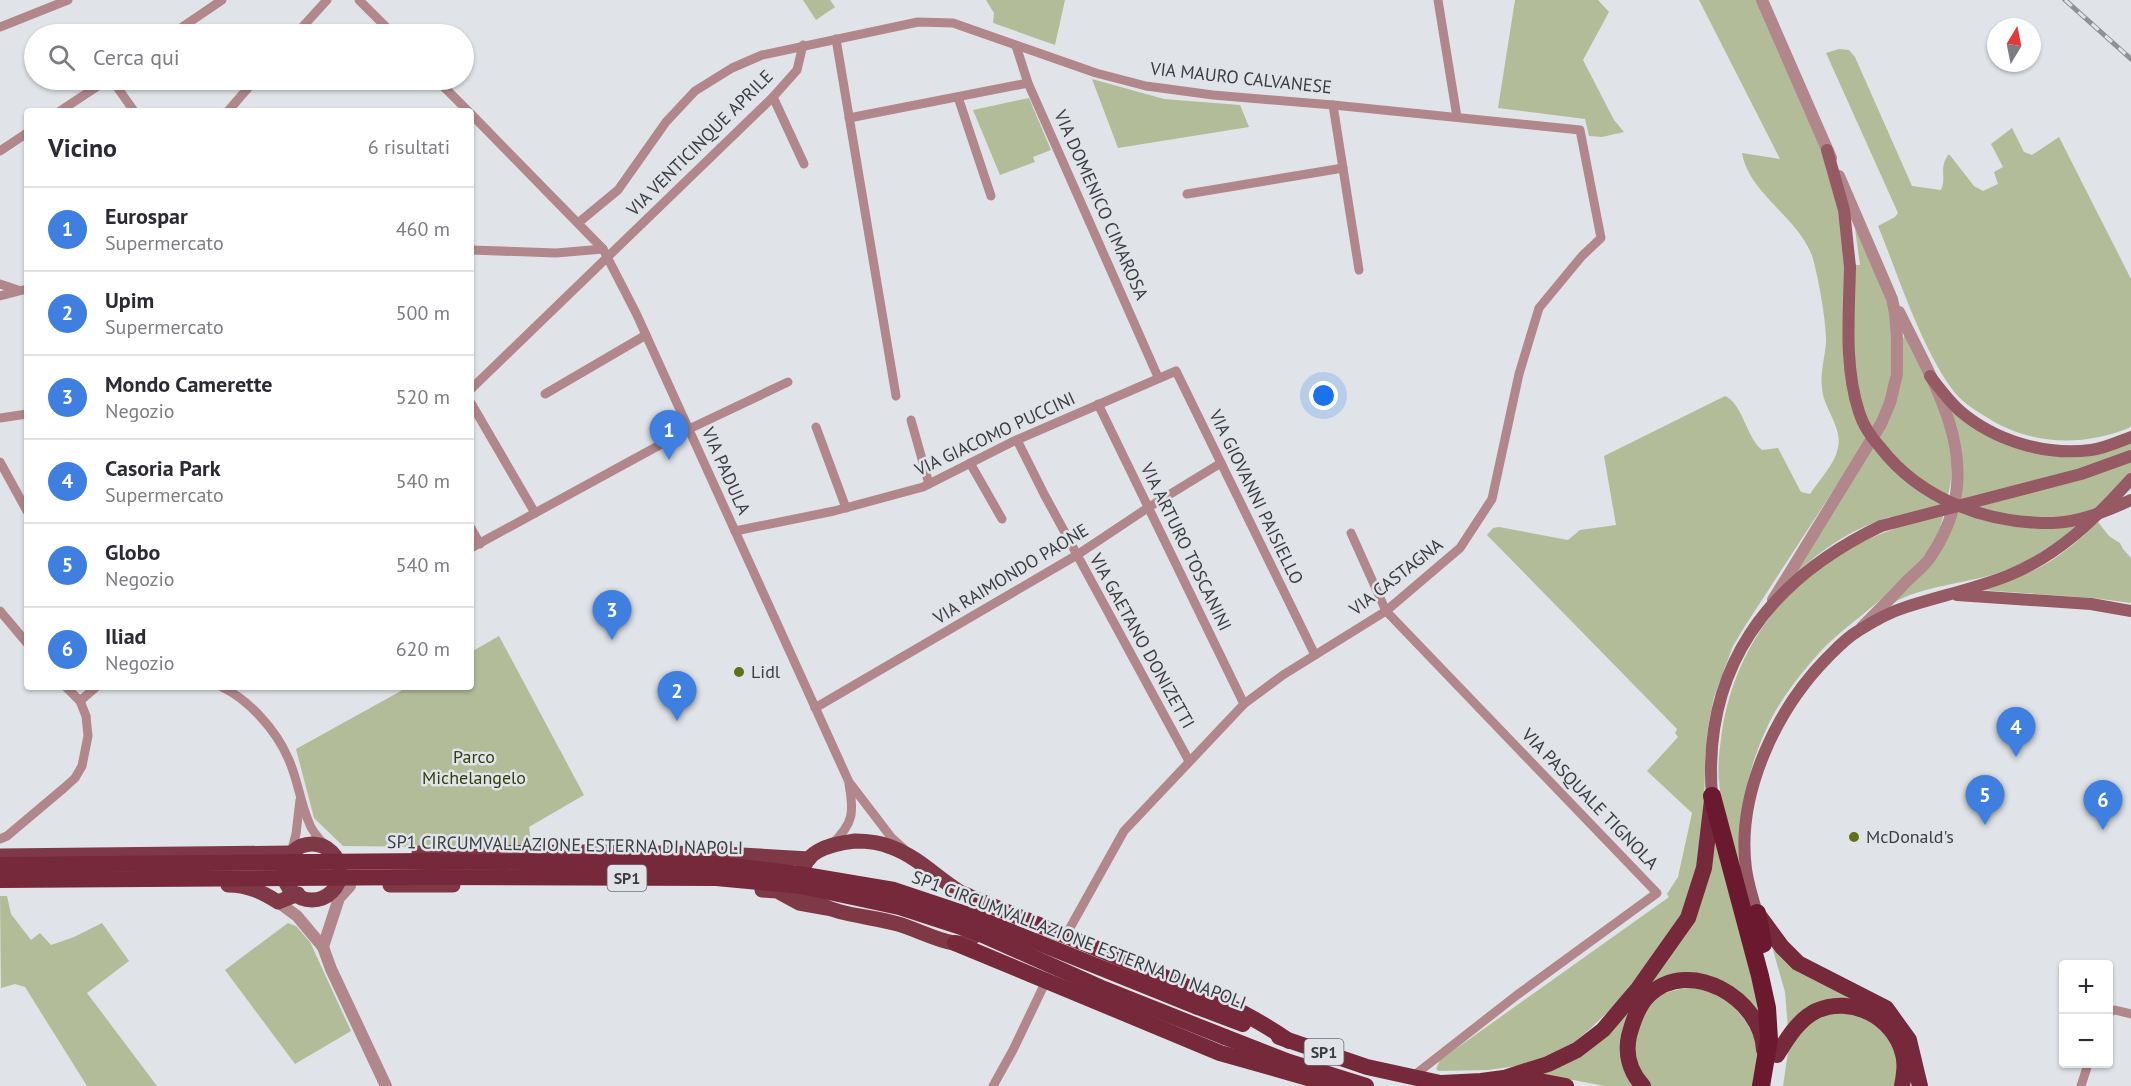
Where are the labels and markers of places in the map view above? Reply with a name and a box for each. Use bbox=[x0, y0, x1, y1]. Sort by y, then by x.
pin: 1 bbox=[650, 410, 688, 460]
pin: 3 bbox=[592, 590, 632, 640]
place label: Lidl bbox=[751, 660, 781, 683]
marker: Lidl bbox=[732, 665, 746, 679]
pin: 2 bbox=[658, 672, 696, 721]
pin: 4 bbox=[1996, 708, 2036, 757]
pin: 5 bbox=[1966, 776, 2004, 825]
pin: 6 bbox=[2084, 780, 2122, 830]
place label: McDonald's bbox=[1866, 825, 1954, 848]
marker: McDonald's bbox=[1847, 830, 1861, 844]

